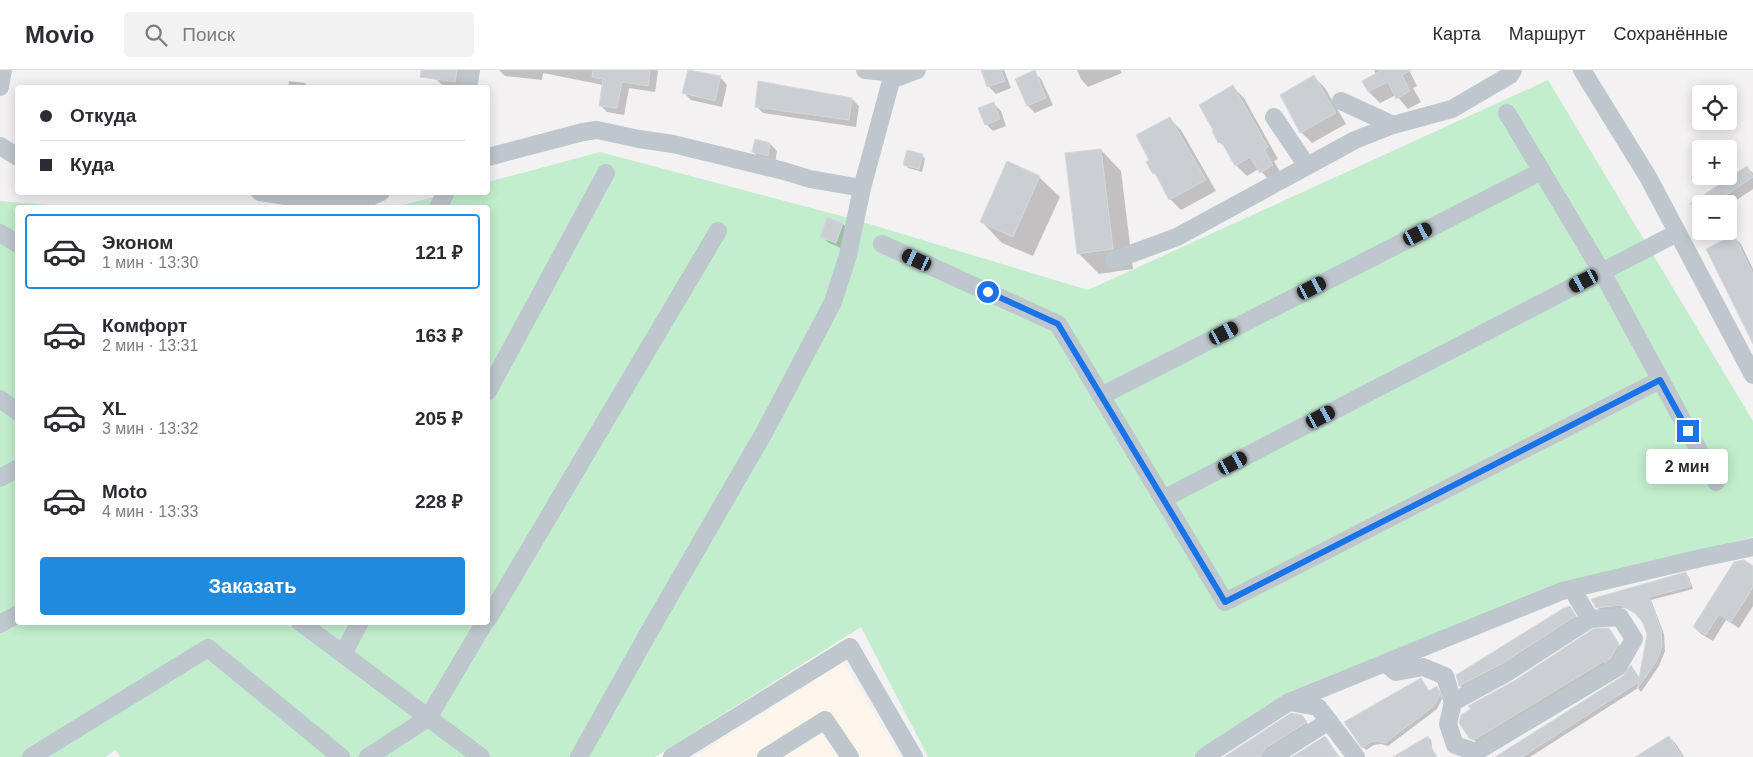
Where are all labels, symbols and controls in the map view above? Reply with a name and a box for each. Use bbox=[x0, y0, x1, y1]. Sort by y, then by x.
search box bbox=[124, 12, 474, 57]
text: Movio bbox=[25, 21, 94, 48]
icon: search bbox=[142, 21, 170, 49]
text: Поиск bbox=[182, 24, 235, 45]
text: Карта bbox=[1433, 24, 1481, 44]
text: Маршрут bbox=[1509, 24, 1585, 44]
text: Сохранённые bbox=[1613, 24, 1728, 44]
map controls bbox=[1692, 85, 1737, 240]
button: locate bbox=[1692, 85, 1737, 130]
text: Откуда bbox=[70, 105, 136, 126]
button: + bbox=[1692, 140, 1737, 185]
text: Куда bbox=[70, 154, 114, 175]
button: − bbox=[1692, 195, 1737, 240]
car bbox=[1401, 221, 1434, 247]
icon: car bbox=[42, 229, 87, 274]
text: Эконом bbox=[102, 232, 173, 253]
text: 121 ₽ bbox=[415, 242, 463, 263]
car bbox=[900, 247, 933, 273]
text: 1 мин · 13:30 bbox=[102, 254, 198, 271]
car bbox=[1567, 267, 1600, 295]
car bbox=[1295, 275, 1328, 301]
route start bbox=[977, 281, 999, 303]
icon: car bbox=[42, 312, 87, 357]
text: Комфорт bbox=[102, 315, 187, 336]
car bbox=[1207, 320, 1240, 346]
text: 163 ₽ bbox=[415, 325, 463, 346]
text: 2 мин · 13:31 bbox=[102, 337, 198, 354]
icon: car bbox=[42, 395, 87, 440]
text: XL bbox=[102, 398, 126, 419]
car bbox=[1304, 403, 1337, 431]
text: 205 ₽ bbox=[415, 408, 463, 429]
text: 3 мин · 13:32 bbox=[102, 420, 198, 437]
route end bbox=[1677, 420, 1699, 442]
callout: 2 мин bbox=[1647, 448, 1729, 484]
car bbox=[1216, 449, 1249, 477]
text: 2 мин bbox=[1665, 458, 1709, 475]
icon: car bbox=[42, 478, 87, 523]
text: Moto bbox=[102, 481, 147, 502]
text: 228 ₽ bbox=[415, 491, 463, 512]
text: 4 мин · 13:33 bbox=[102, 503, 198, 520]
button: Заказать bbox=[40, 557, 465, 615]

